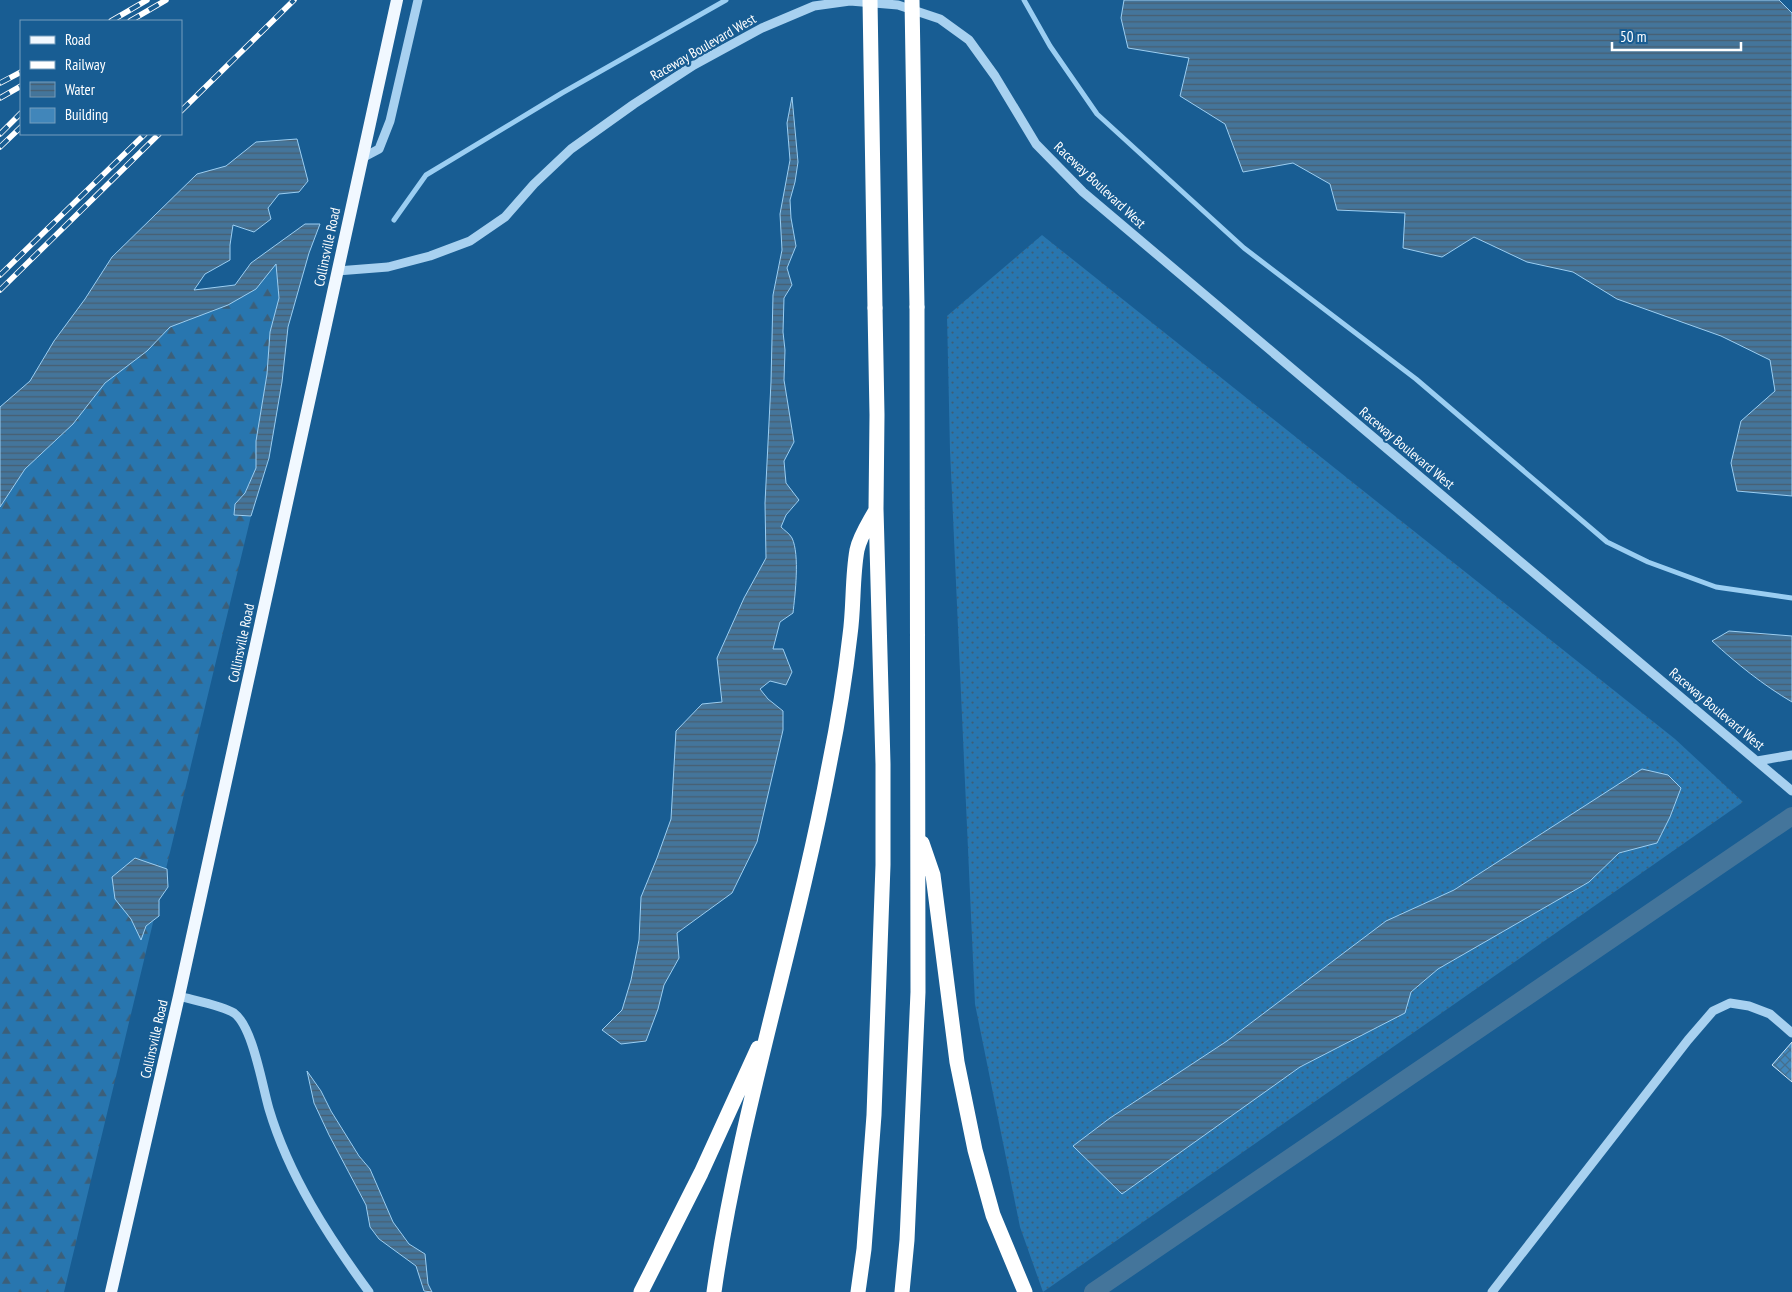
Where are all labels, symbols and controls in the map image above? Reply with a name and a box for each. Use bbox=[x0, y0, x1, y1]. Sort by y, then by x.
street label: Raceway Boulevard West bbox=[647, 9, 759, 85]
legend bbox=[20, 20, 182, 135]
scale bar bbox=[1612, 20, 1741, 52]
text: 50 m bbox=[1620, 27, 1646, 46]
text: Road bbox=[65, 30, 91, 49]
text: Railway bbox=[65, 55, 106, 74]
text: Water bbox=[65, 80, 96, 99]
text: Building bbox=[65, 105, 108, 124]
street label: Raceway Boulevard West bbox=[1050, 138, 1150, 232]
street label: Collinsville Road bbox=[310, 206, 344, 288]
street label: Raceway Boulevard West bbox=[1356, 403, 1458, 493]
street label: Collinsville Road bbox=[224, 602, 258, 684]
street label: Raceway Boulevard West bbox=[1666, 664, 1768, 754]
street label: Collinsville Road bbox=[136, 998, 172, 1080]

